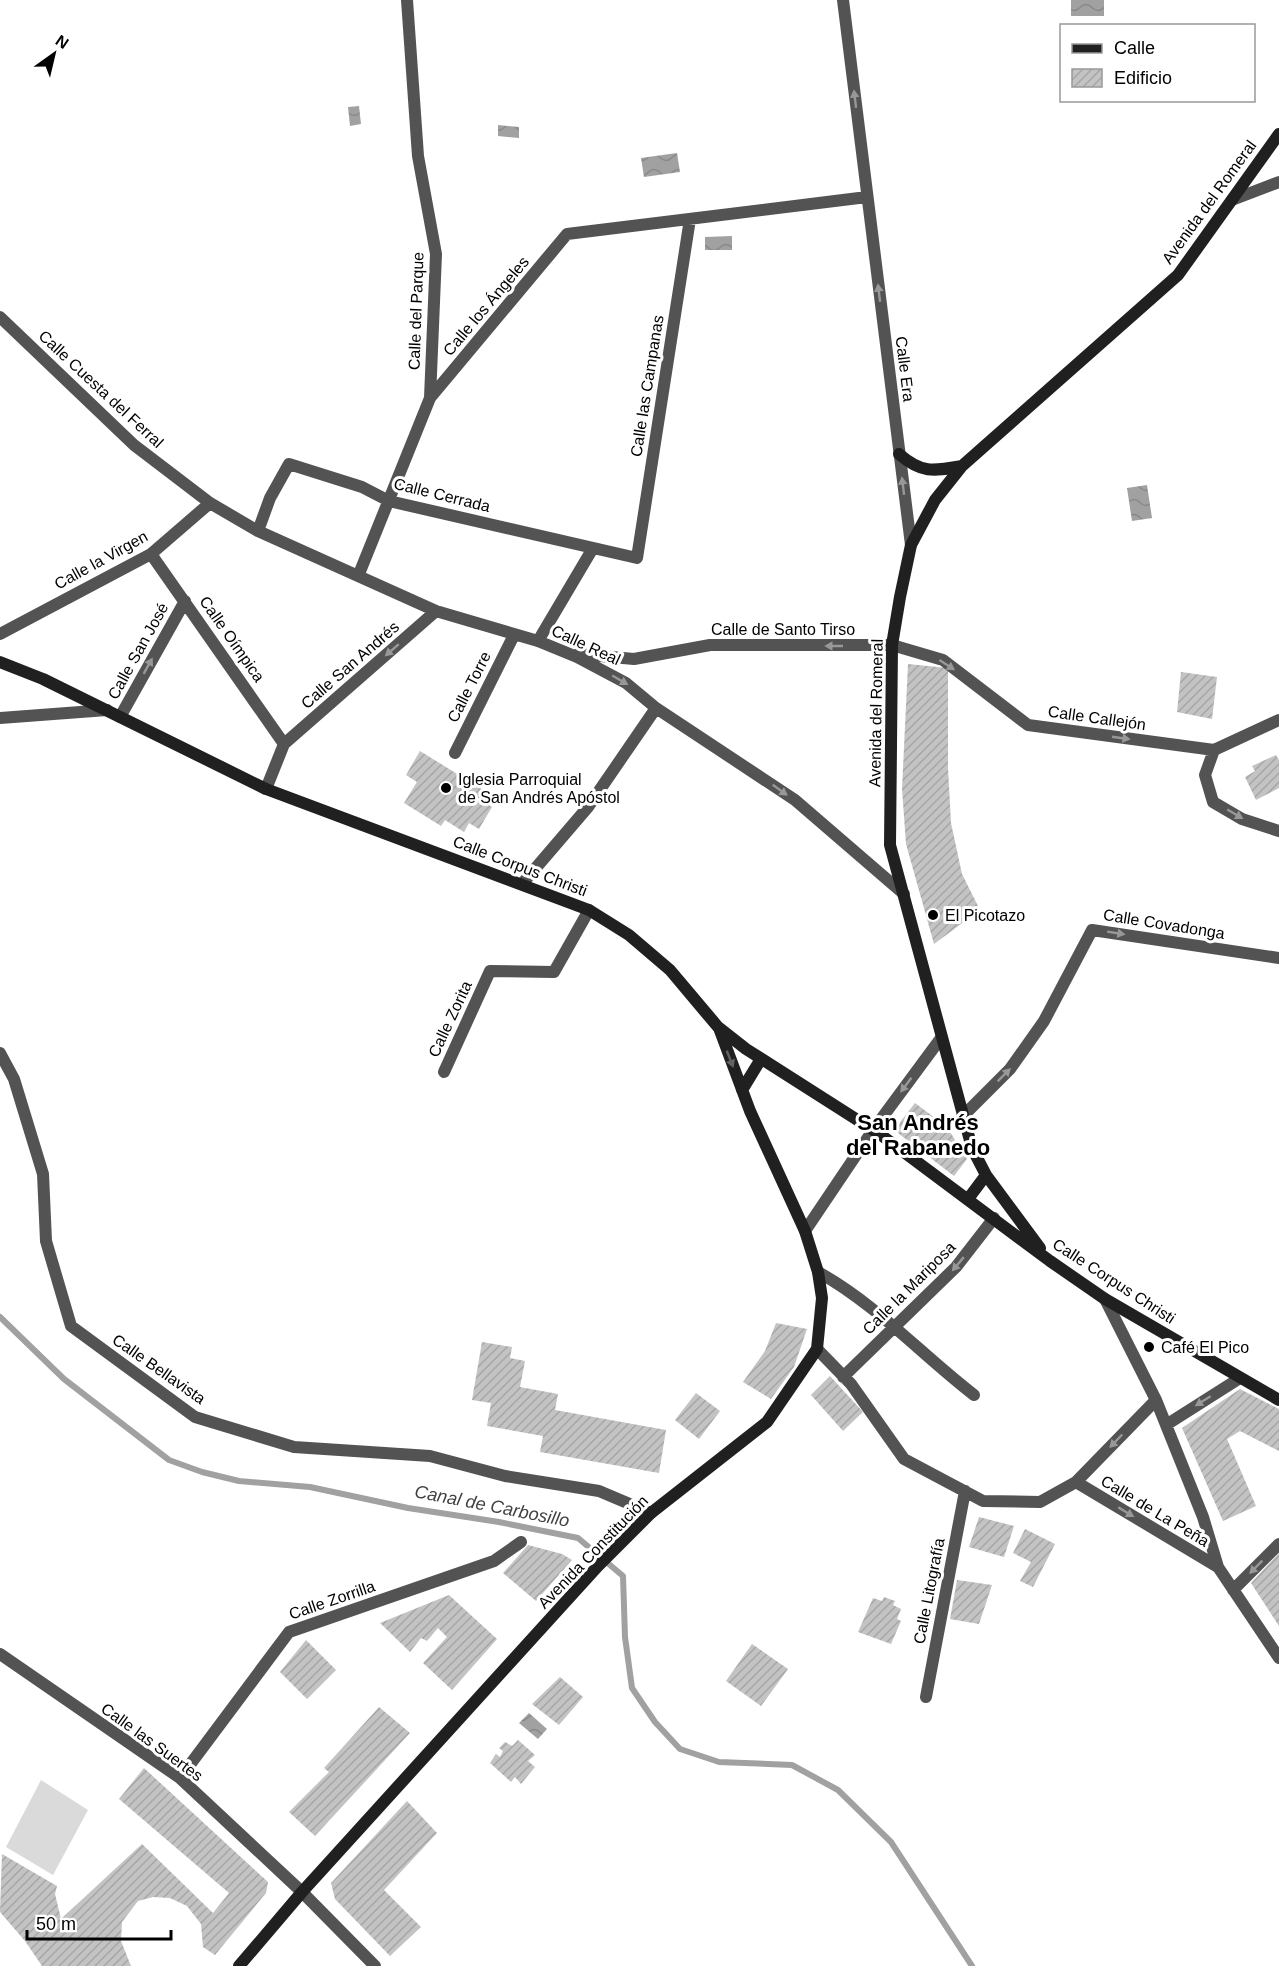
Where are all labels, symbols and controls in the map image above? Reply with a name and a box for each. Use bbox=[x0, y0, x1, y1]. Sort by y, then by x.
north arrow bbox=[24, 24, 84, 84]
legend bbox=[1060, 24, 1255, 102]
text: N bbox=[53, 32, 72, 52]
text: Calle bbox=[1114, 38, 1155, 58]
text: Edificio bbox=[1114, 68, 1172, 88]
one-way arrow bbox=[851, 90, 860, 109]
street label: Avenida del Romeral bbox=[1159, 137, 1259, 267]
street label: Calle del Parque bbox=[405, 251, 427, 370]
street label: Calle los Ángeles bbox=[439, 253, 532, 359]
one-way arrow bbox=[874, 283, 884, 302]
street label: Calle las Campanas bbox=[627, 314, 667, 458]
street label: Calle Cuesta del Ferral bbox=[35, 327, 167, 451]
street label: Calle Era bbox=[893, 335, 917, 403]
street label: Calle Cerrada bbox=[392, 475, 492, 515]
one-way arrow bbox=[899, 477, 908, 496]
street label: Calle la Virgen bbox=[52, 527, 150, 593]
street label: Calle Oímpica bbox=[196, 593, 268, 685]
street label: Calle San José bbox=[104, 600, 172, 702]
street label: Calle San Andrés bbox=[298, 618, 402, 712]
street label: Calle de Santo Tirso bbox=[711, 621, 855, 638]
street label: Calle Real bbox=[549, 622, 623, 668]
street label: Avenida del Romeral bbox=[866, 639, 886, 787]
one-way arrow bbox=[824, 641, 843, 651]
one-way arrow bbox=[384, 643, 400, 656]
street label: Calle Torre bbox=[444, 649, 494, 725]
one-way arrow bbox=[143, 658, 154, 674]
one-way arrow bbox=[939, 659, 955, 670]
one-way arrow bbox=[612, 675, 629, 685]
street label: Calle Callejón bbox=[1047, 703, 1147, 733]
one-way arrow bbox=[1112, 733, 1131, 742]
place label: Iglesia Parroquial de San Andrés Apóstol bbox=[458, 771, 620, 806]
marker: Iglesia Parroquial de San Andrés Apóstol bbox=[439, 781, 453, 795]
one-way arrow bbox=[772, 784, 788, 796]
one-way arrow bbox=[1227, 809, 1243, 820]
street label: Calle Corpus Christi bbox=[451, 833, 589, 899]
street label: Calle Covadonga bbox=[1102, 906, 1226, 942]
place label: El Picotazo bbox=[945, 907, 1025, 924]
marker: El Picotazo bbox=[926, 908, 940, 922]
one-way arrow bbox=[1106, 929, 1125, 938]
street label: Calle Zorita bbox=[425, 978, 475, 1060]
one-way arrow bbox=[725, 1050, 735, 1068]
one-way arrow bbox=[996, 1069, 1010, 1083]
one-way arrow bbox=[901, 1077, 913, 1092]
district label: San Andrés del Rabanedo bbox=[846, 1110, 990, 1160]
street label: Calle Corpus Christi bbox=[1050, 1235, 1178, 1327]
street label: Calle la Mariposa bbox=[859, 1238, 959, 1338]
one-way arrow bbox=[952, 1256, 965, 1271]
street label: Calle Bellavista bbox=[109, 1331, 209, 1407]
place label: Café El Pico bbox=[1161, 1339, 1249, 1356]
marker: Café El Pico bbox=[1142, 1340, 1156, 1354]
one-way arrow bbox=[1195, 1396, 1211, 1407]
one-way arrow bbox=[1109, 1434, 1123, 1449]
street label: Calle de La Peña bbox=[1098, 1472, 1212, 1550]
water label: Canal de Carbosillo bbox=[413, 1481, 571, 1531]
street label: Avenida Constitución bbox=[535, 1492, 651, 1612]
one-way arrow bbox=[1118, 1507, 1134, 1518]
street label: Calle Litografía bbox=[910, 1536, 948, 1645]
one-way arrow bbox=[1249, 1560, 1263, 1575]
street label: Calle Zorrilla bbox=[287, 1577, 377, 1623]
street label: Calle las Suertes bbox=[98, 1700, 206, 1784]
scale bar bbox=[27, 1903, 171, 1941]
text: 50 m bbox=[36, 1914, 76, 1934]

